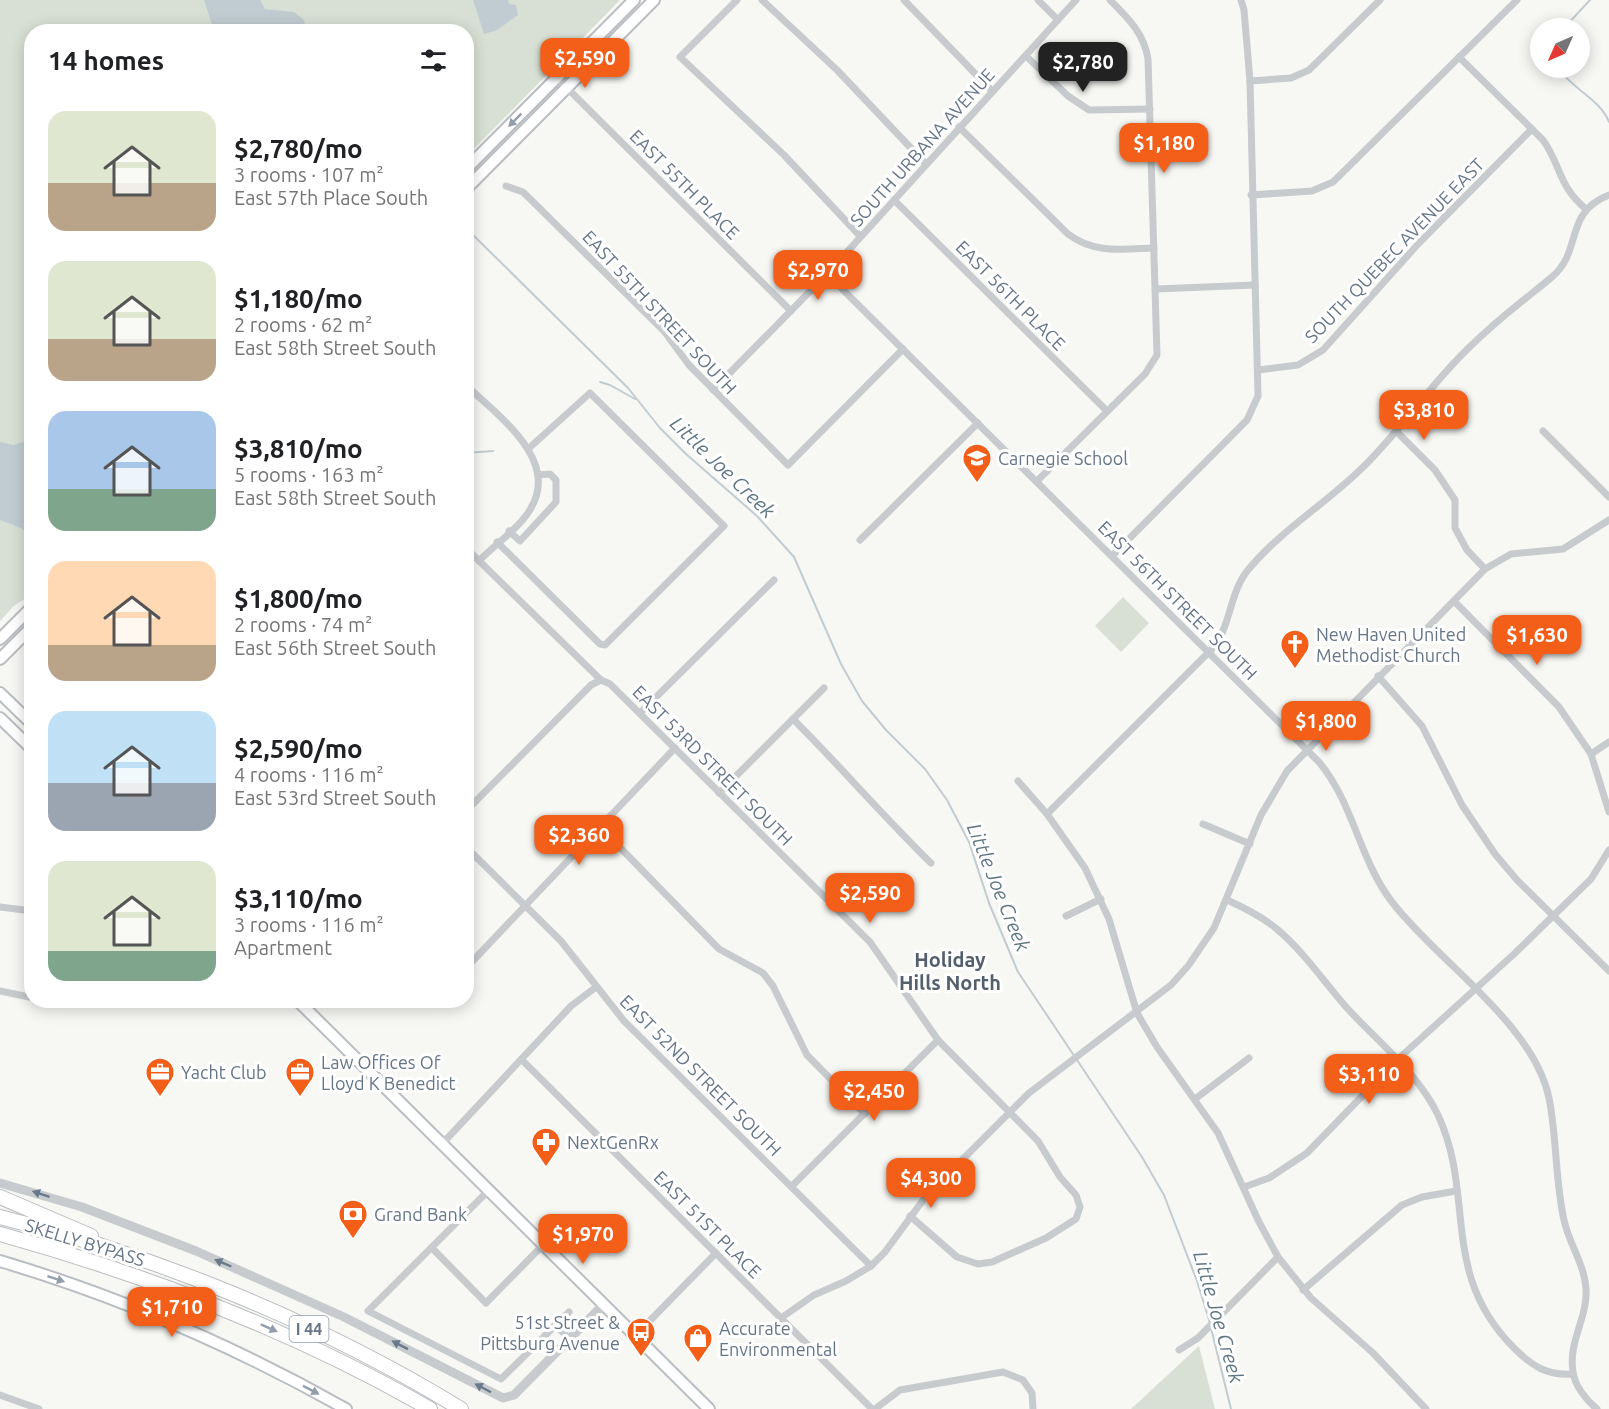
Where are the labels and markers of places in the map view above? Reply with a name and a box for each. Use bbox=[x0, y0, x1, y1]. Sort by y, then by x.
pin: $2,590 bbox=[536, 38, 634, 89]
pin: $2,780 bbox=[1034, 42, 1132, 93]
pin: $1,180 bbox=[1115, 123, 1213, 174]
pin: $2,970 bbox=[769, 250, 867, 301]
pin: $3,810 bbox=[1375, 390, 1473, 441]
school or university icon: Carnegie School bbox=[961, 442, 993, 484]
place label: Carnegie School bbox=[998, 448, 1128, 468]
pin: $1,630 bbox=[1488, 615, 1586, 666]
place label: New Haven United Methodist Church bbox=[1316, 624, 1466, 665]
church icon: New Haven United Methodist Church bbox=[1279, 628, 1311, 670]
pin: $1,800 bbox=[1277, 701, 1375, 752]
pin: $2,360 bbox=[530, 815, 628, 866]
pin: $2,590 bbox=[821, 873, 919, 924]
place label: Law Offices Of Lloyd K Benedict bbox=[321, 1052, 456, 1093]
pin: $3,110 bbox=[1320, 1054, 1418, 1105]
office icon: Yacht Club bbox=[144, 1056, 176, 1098]
office icon: Law Offices Of Lloyd K Benedict bbox=[284, 1056, 316, 1098]
place label: Yacht Club bbox=[181, 1062, 266, 1082]
pin: $2,450 bbox=[825, 1071, 923, 1122]
pharmacy icon: NextGenRx bbox=[530, 1126, 562, 1168]
place label: NextGenRx bbox=[567, 1132, 659, 1152]
pin: $4,300 bbox=[882, 1158, 980, 1209]
bank icon: Grand Bank bbox=[337, 1198, 369, 1240]
place label: Grand Bank bbox=[374, 1204, 467, 1224]
pin: $1,970 bbox=[534, 1214, 632, 1265]
pin: $1,710 bbox=[123, 1287, 221, 1338]
place label: 51st Street & Pittsburg Avenue bbox=[480, 1312, 620, 1353]
bus stop icon: 51st Street & Pittsburg Avenue bbox=[625, 1316, 657, 1358]
place label: Accurate Environmental bbox=[719, 1318, 837, 1359]
shop icon: Accurate Environmental bbox=[682, 1322, 714, 1364]

